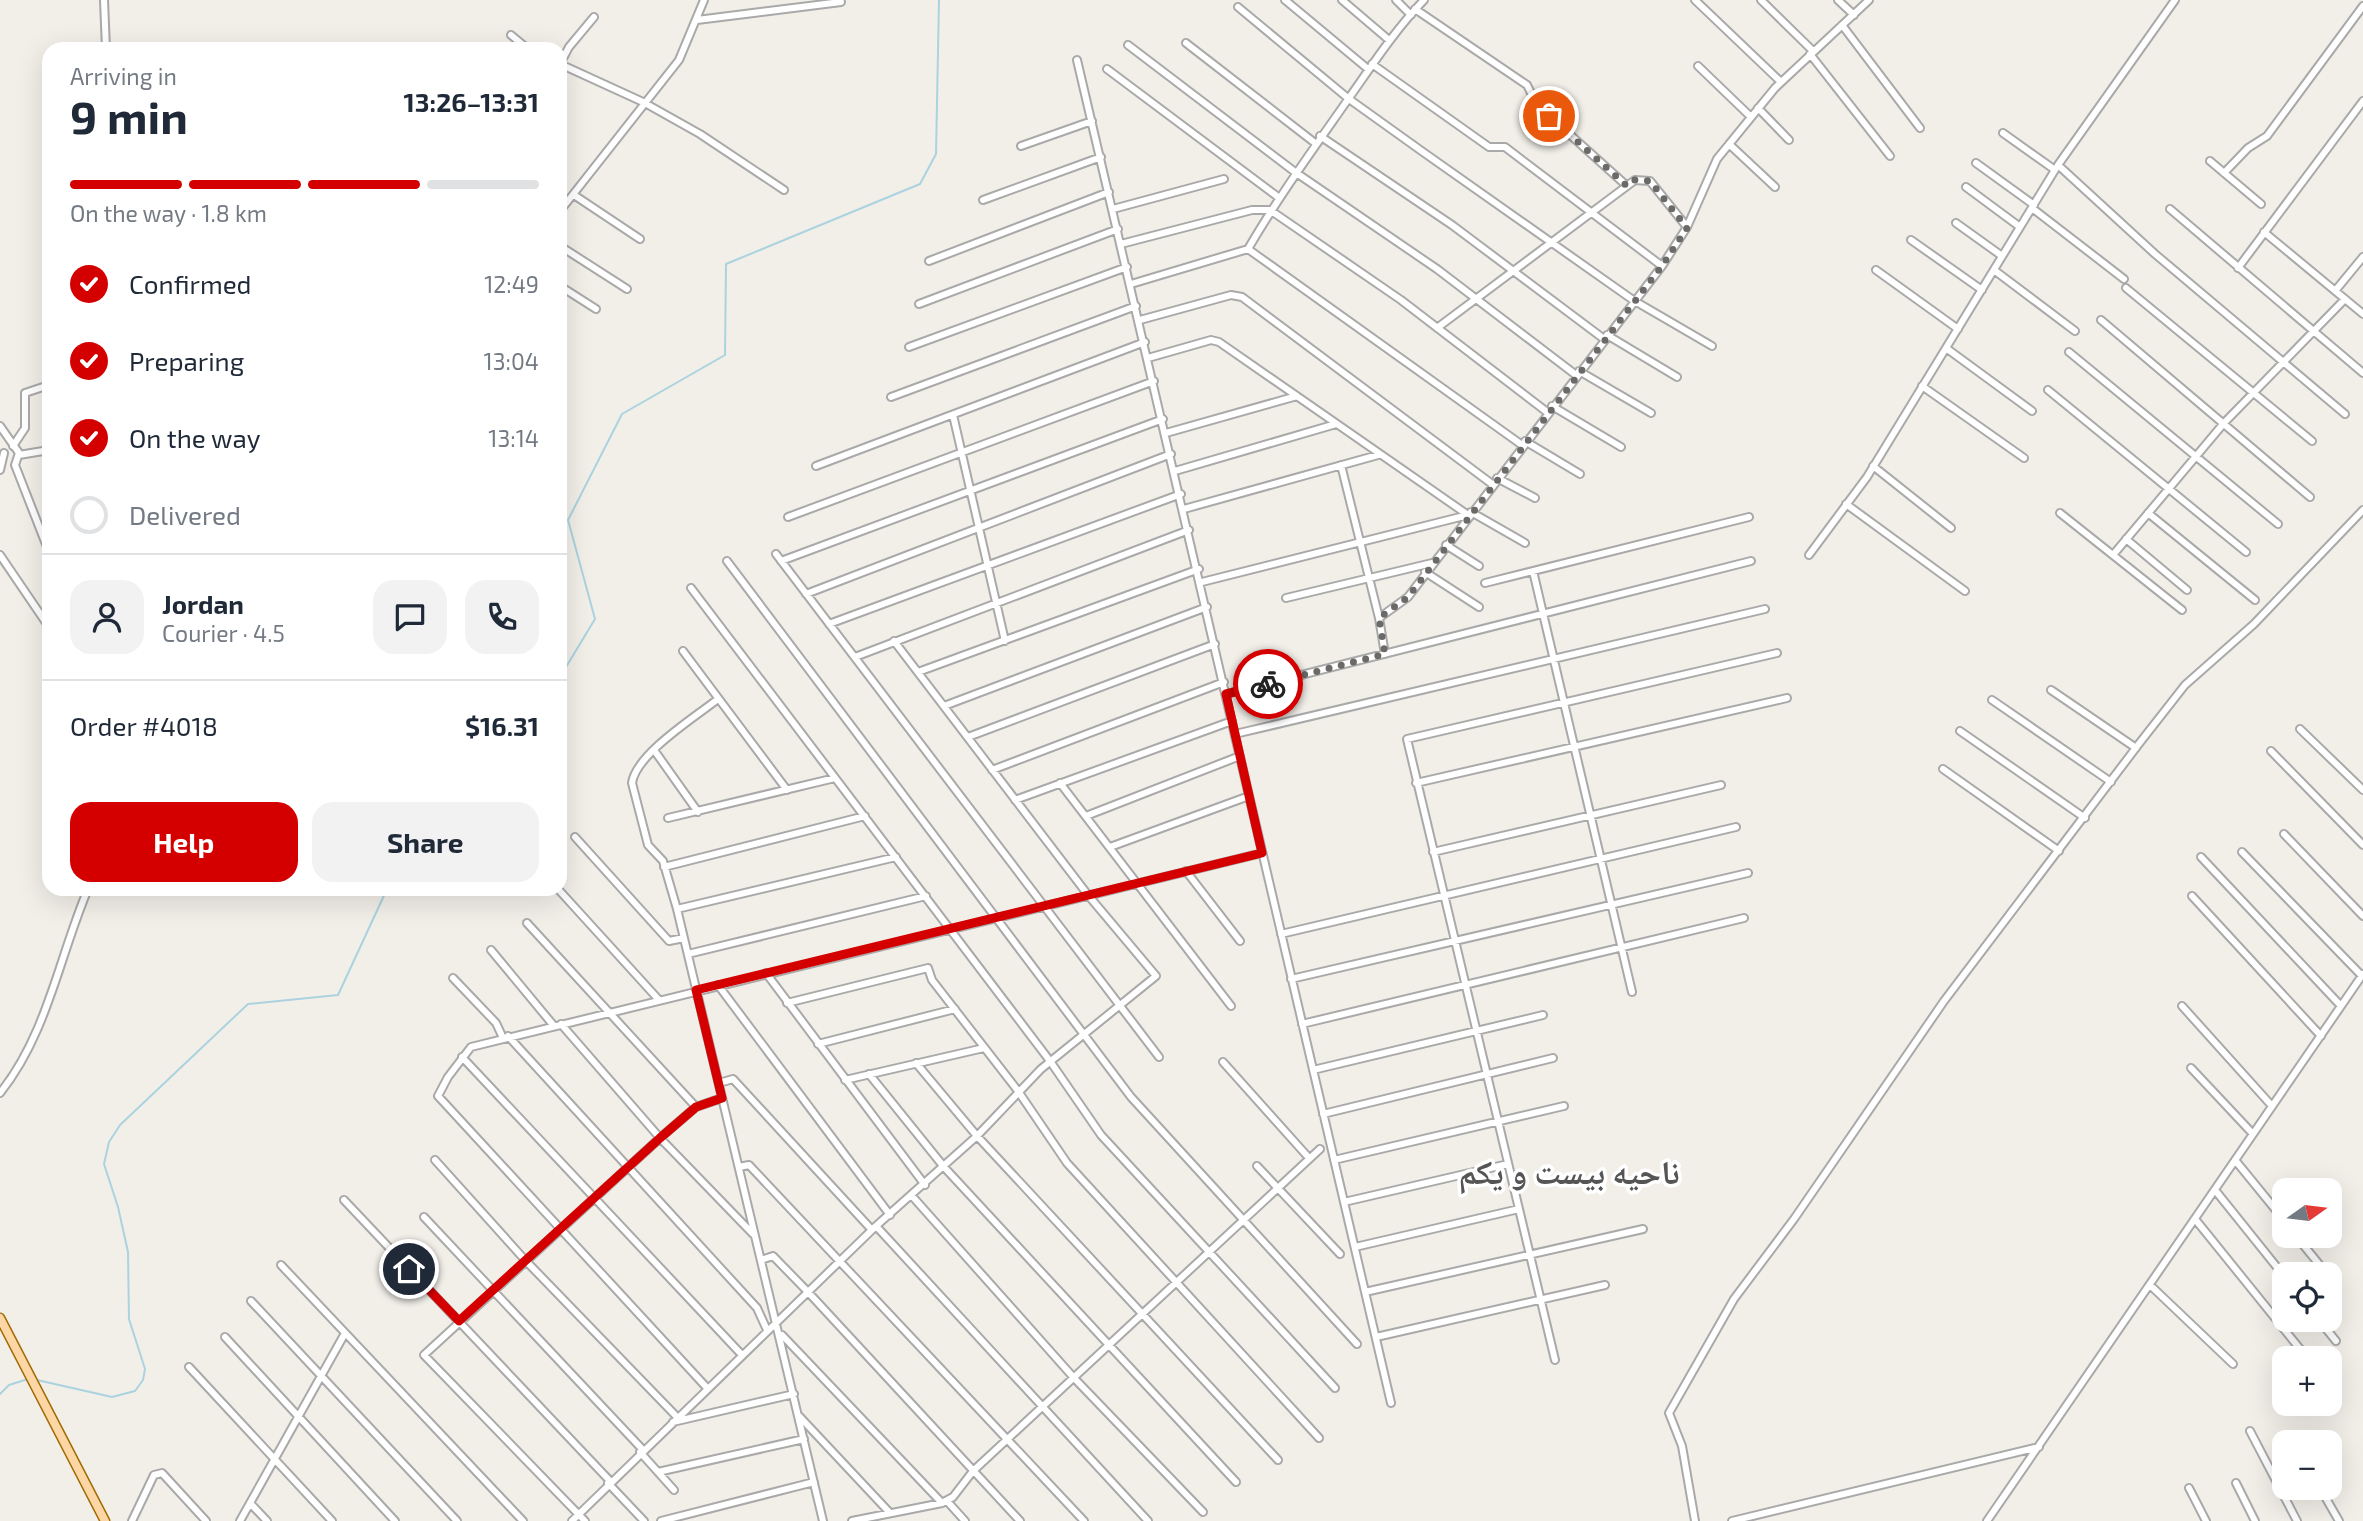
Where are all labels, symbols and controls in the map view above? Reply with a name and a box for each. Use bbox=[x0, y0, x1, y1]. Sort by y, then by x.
text: Arriving in bbox=[70, 62, 177, 90]
text: 13:26–13:31 bbox=[404, 86, 539, 117]
pin bbox=[1519, 86, 1579, 146]
text: 9 min bbox=[70, 88, 188, 143]
icon: bag bbox=[1530, 97, 1568, 135]
text: On the way · 1.8 km bbox=[70, 199, 267, 227]
icon: check bbox=[70, 265, 108, 303]
text: Confirmed bbox=[129, 268, 252, 299]
text: 12:49 bbox=[484, 270, 539, 298]
icon: check bbox=[70, 342, 108, 380]
text: Preparing bbox=[129, 345, 244, 376]
text: 13:04 bbox=[484, 347, 539, 375]
icon: check bbox=[70, 419, 108, 457]
text: On the way bbox=[129, 422, 260, 453]
text: 13:14 bbox=[488, 424, 539, 452]
text: Delivered bbox=[129, 499, 241, 530]
button: person bbox=[70, 580, 144, 654]
button: chat bbox=[373, 580, 447, 654]
button: phone bbox=[465, 580, 539, 654]
text: Jordan bbox=[162, 588, 244, 619]
text: Courier · 4.5 bbox=[162, 619, 285, 647]
courier bbox=[1233, 649, 1303, 719]
icon: bike bbox=[1249, 665, 1287, 703]
text: Order #4018 bbox=[70, 710, 218, 741]
text: $16.31 bbox=[465, 710, 539, 741]
button: Help bbox=[70, 802, 298, 882]
button: Share bbox=[312, 802, 539, 882]
district label: ناحیه بیست و یکم bbox=[1458, 1151, 1680, 1195]
north arrow bbox=[2272, 1178, 2342, 1248]
map controls bbox=[2272, 1178, 2342, 1500]
pin bbox=[379, 1239, 439, 1299]
icon: home bbox=[390, 1250, 428, 1288]
button: locate bbox=[2272, 1262, 2342, 1332]
button: + bbox=[2272, 1346, 2342, 1416]
button: − bbox=[2272, 1430, 2342, 1500]

